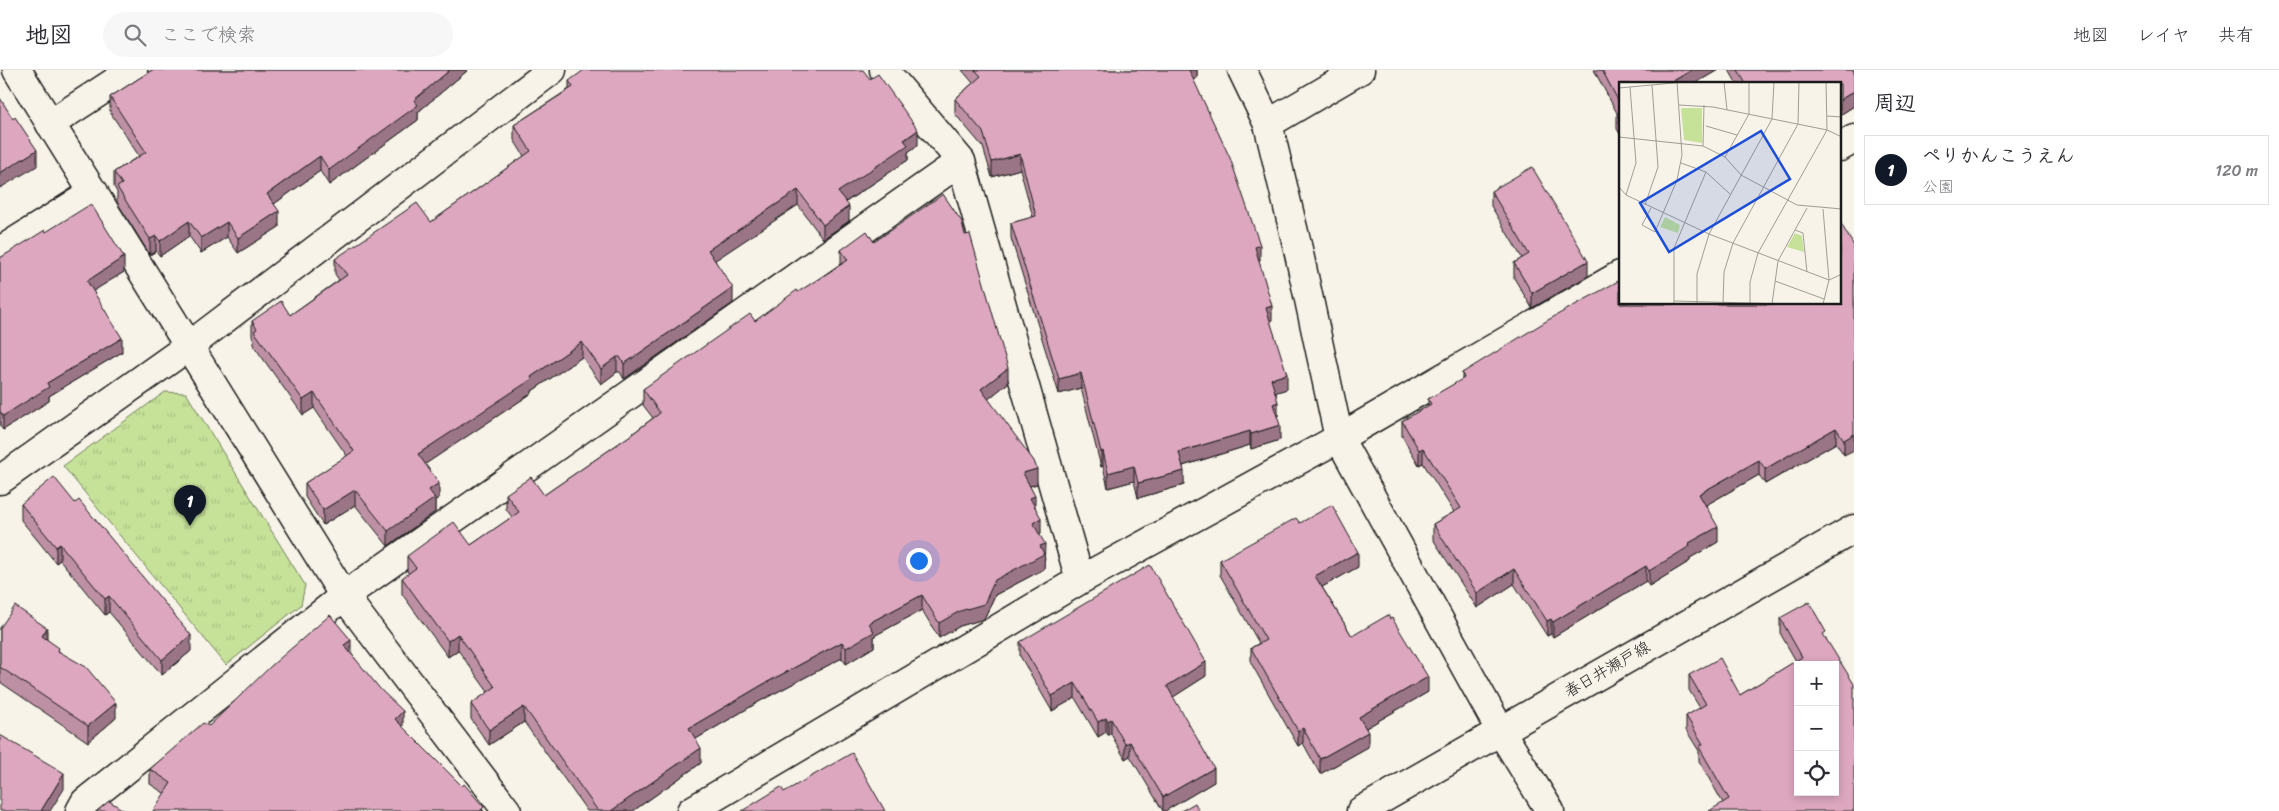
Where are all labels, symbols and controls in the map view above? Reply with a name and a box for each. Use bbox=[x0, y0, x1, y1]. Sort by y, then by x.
search box bbox=[103, 12, 453, 57]
text: 地図 bbox=[25, 14, 73, 56]
text: ここで検索 bbox=[161, 18, 256, 51]
text: 地図 bbox=[2073, 19, 2109, 51]
text: レイヤ bbox=[2137, 19, 2190, 51]
text: 共有 bbox=[2218, 19, 2254, 51]
icon: search bbox=[121, 21, 149, 49]
inset map bbox=[1619, 82, 1842, 305]
text: 周辺 bbox=[1874, 84, 1916, 122]
text: ペりかんこうえん bbox=[1922, 139, 2074, 172]
text: 1 bbox=[1888, 156, 1894, 185]
text: 120 m bbox=[2215, 156, 2258, 185]
text: 公園 bbox=[1922, 172, 1954, 201]
pin: 1 bbox=[174, 485, 206, 526]
your location bbox=[906, 548, 932, 574]
street label: 春日井瀬戸線 bbox=[1558, 632, 1656, 706]
map controls bbox=[1794, 661, 1839, 796]
button: + bbox=[1794, 661, 1839, 706]
button: − bbox=[1794, 706, 1839, 751]
button: locate bbox=[1794, 751, 1839, 796]

